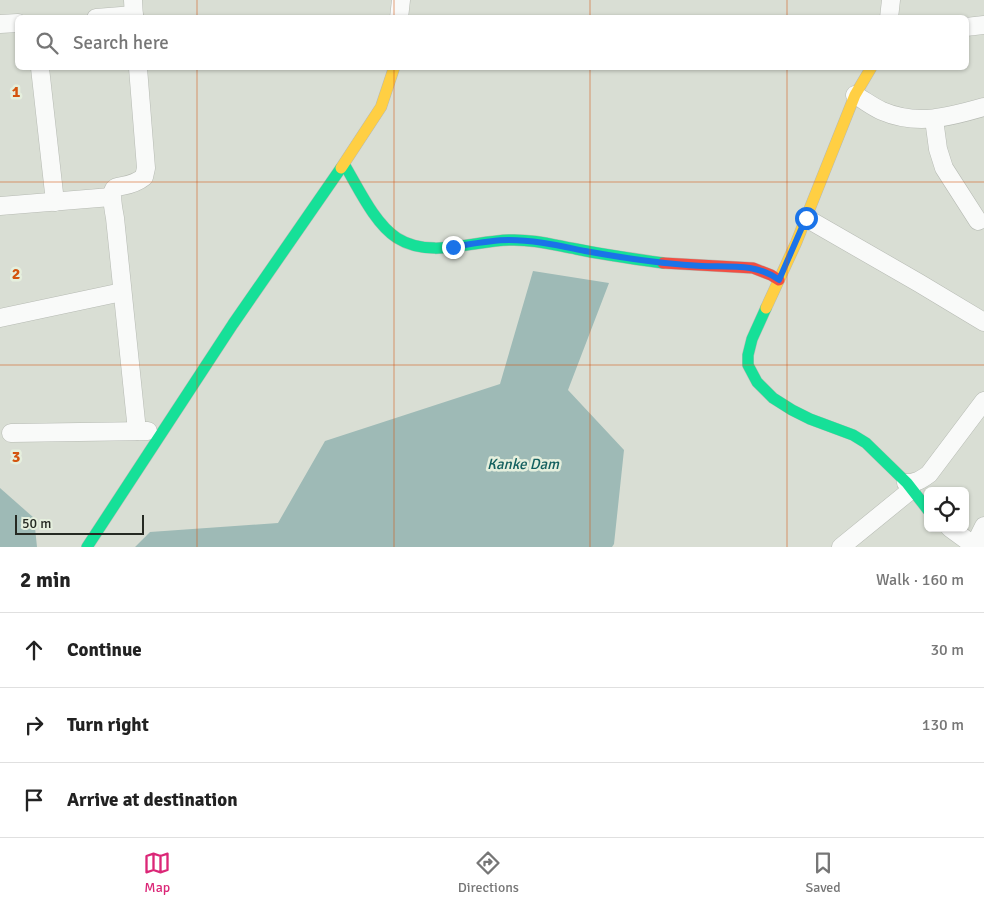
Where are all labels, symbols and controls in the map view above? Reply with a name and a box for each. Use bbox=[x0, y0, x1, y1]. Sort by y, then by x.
search box bbox=[15, 15, 969, 70]
icon: search bbox=[33, 29, 61, 57]
text: Search here bbox=[73, 31, 169, 55]
text: 1 bbox=[12, 82, 21, 102]
route start bbox=[795, 207, 818, 230]
route end bbox=[442, 236, 465, 259]
text: 2 bbox=[12, 264, 20, 284]
text: 3 bbox=[12, 447, 20, 467]
water label: Kanke Dam bbox=[487, 455, 560, 473]
map controls bbox=[924, 487, 969, 532]
button: locate bbox=[924, 487, 969, 532]
scale bar bbox=[15, 512, 144, 535]
text: 50 m bbox=[22, 515, 51, 532]
text: 2 min bbox=[20, 567, 71, 593]
text: Walk · 160 m bbox=[876, 570, 964, 590]
icon: ahead bbox=[20, 636, 48, 664]
text: Continue bbox=[67, 638, 142, 662]
text: 30 m bbox=[930, 640, 964, 660]
icon: right bbox=[20, 711, 48, 739]
text: Turn right bbox=[67, 713, 149, 737]
text: 130 m bbox=[922, 715, 964, 735]
icon: arrive bbox=[20, 786, 48, 814]
text: Arrive at destination bbox=[67, 788, 238, 812]
tab: Map bbox=[143, 849, 171, 896]
tab: Directions bbox=[458, 849, 519, 896]
tab: Saved bbox=[805, 849, 841, 896]

